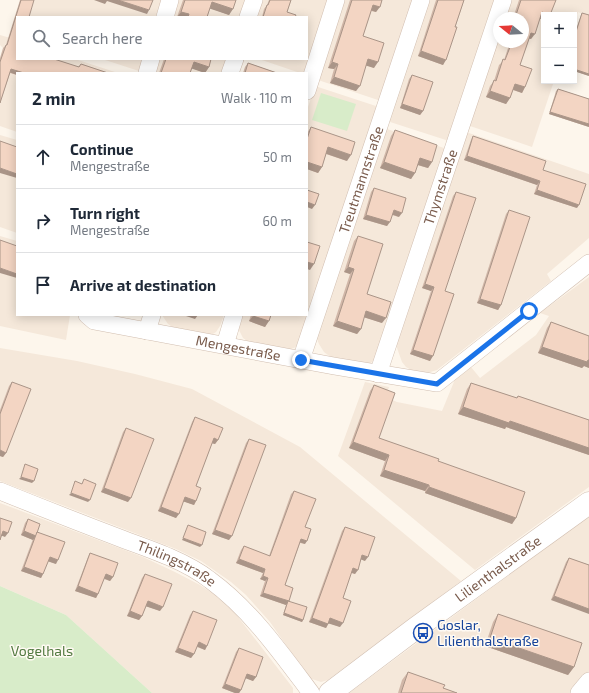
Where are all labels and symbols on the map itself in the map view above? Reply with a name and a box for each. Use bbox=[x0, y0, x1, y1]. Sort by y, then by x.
north arrow bbox=[493, 12, 529, 48]
street label: Treutmannstraße bbox=[335, 124, 386, 235]
street label: Thymstraße bbox=[419, 147, 461, 227]
route start bbox=[520, 302, 538, 320]
street label: Mengestraße bbox=[195, 331, 282, 364]
route end bbox=[292, 351, 310, 369]
street label: Lilienthalstraße bbox=[451, 532, 544, 605]
street label: Thilingstraße bbox=[135, 536, 220, 590]
place label: Goslar, Lilienthalstraße bbox=[437, 616, 539, 649]
bus stop icon: Goslar, Lilienthalstraße bbox=[412, 622, 434, 644]
park label: Vogelhals bbox=[11, 642, 73, 659]

